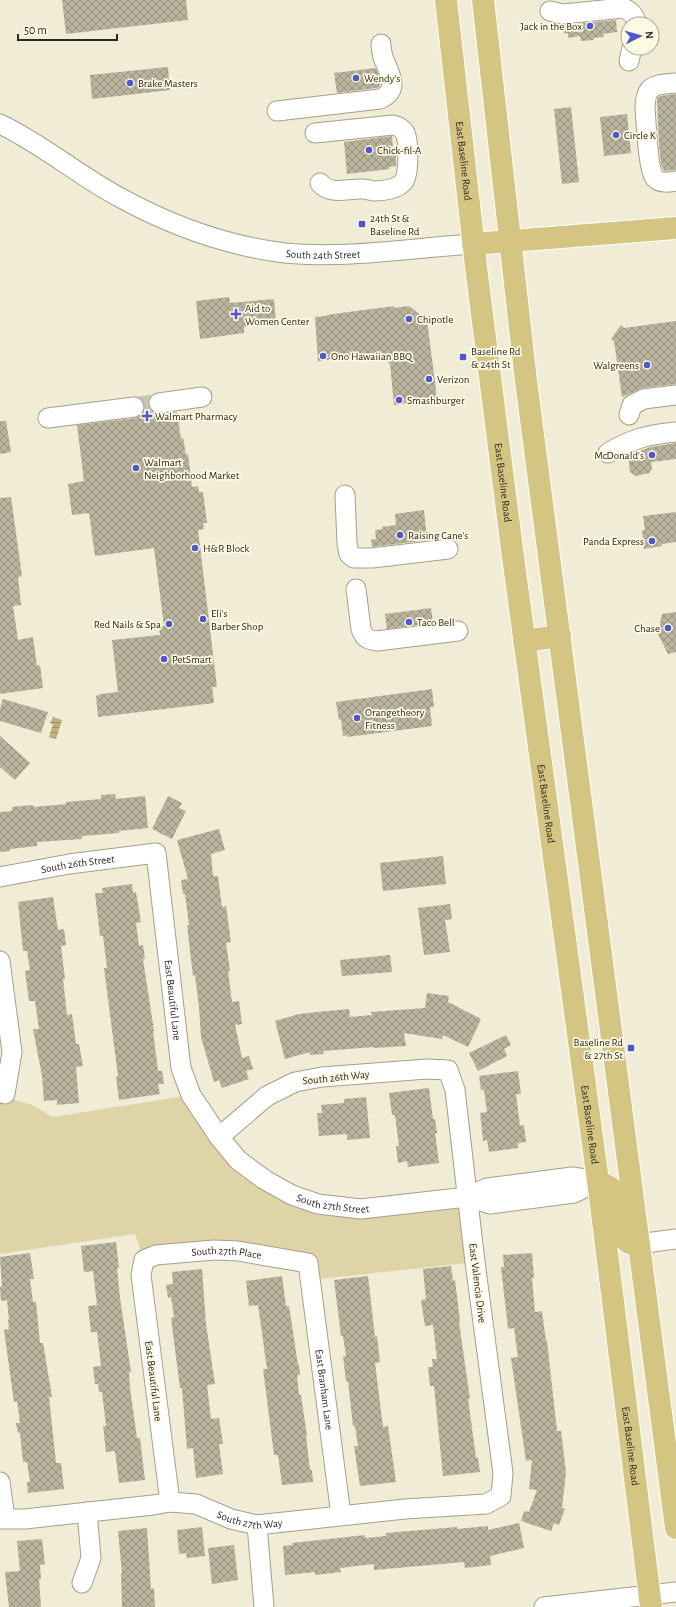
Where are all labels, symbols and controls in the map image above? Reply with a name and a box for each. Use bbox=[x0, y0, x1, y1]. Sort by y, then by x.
scale bar bbox=[18, 16, 117, 42]
north arrow bbox=[620, 16, 660, 56]
place label: Jack in the Box bbox=[521, 21, 582, 32]
marker: Jack in the Box bbox=[585, 21, 595, 31]
text: 50 m bbox=[24, 24, 47, 36]
text: N bbox=[644, 31, 655, 39]
marker: Wendy's bbox=[351, 73, 361, 83]
place label: Wendy's bbox=[364, 73, 400, 84]
marker: Brake Masters bbox=[125, 78, 135, 88]
place label: Brake Masters bbox=[138, 78, 198, 89]
street label: East Baseline Road bbox=[454, 121, 474, 202]
marker: Circle K bbox=[611, 130, 621, 140]
place label: Circle K bbox=[624, 130, 657, 141]
marker: Chick-fil-A bbox=[364, 145, 374, 155]
place label: Chick-fil-A bbox=[377, 145, 422, 156]
place label: 24th St & Baseline Rd bbox=[370, 213, 420, 237]
marker: 24th St & Baseline Rd bbox=[357, 219, 367, 229]
street label: South 24th Street bbox=[285, 248, 361, 261]
place label: Aid to Women Center bbox=[245, 303, 310, 327]
marker: Aid to Women Center bbox=[230, 308, 242, 320]
marker: Chipotle bbox=[404, 314, 414, 324]
place label: Chipotle bbox=[417, 314, 453, 325]
place label: Baseline Rd & 24th St bbox=[471, 346, 521, 370]
marker: Ono Hawaiian BBQ bbox=[318, 351, 328, 361]
place label: Ono Hawaiian BBQ bbox=[331, 351, 414, 362]
marker: Baseline Rd & 24th St bbox=[458, 352, 468, 362]
place label: Walgreens bbox=[593, 360, 639, 371]
marker: Walgreens bbox=[642, 360, 652, 370]
marker: Verizon bbox=[424, 374, 434, 384]
place label: Verizon bbox=[437, 374, 469, 385]
marker: Smashburger bbox=[394, 395, 404, 405]
place label: Smashburger bbox=[407, 395, 465, 406]
marker: Walmart Pharmacy bbox=[142, 411, 152, 421]
place label: Walmart Pharmacy bbox=[155, 411, 238, 422]
street label: East Baseline Road bbox=[493, 442, 514, 523]
place label: McDonald's bbox=[594, 450, 644, 461]
marker: McDonald's bbox=[647, 450, 657, 460]
place label: Walmart Neighborhood Market bbox=[144, 457, 240, 481]
marker: Walmart Neighborhood Market bbox=[131, 463, 141, 473]
marker: Raising Cane's bbox=[395, 530, 405, 540]
place label: Raising Cane's bbox=[408, 530, 468, 541]
place label: Panda Express bbox=[583, 536, 644, 547]
marker: Panda Express bbox=[647, 536, 657, 546]
marker: H&R Block bbox=[190, 543, 200, 553]
place label: H&R Block bbox=[203, 543, 249, 554]
place label: Eli's Barber Shop bbox=[211, 608, 264, 632]
marker: Eli's Barber Shop bbox=[198, 614, 208, 624]
marker: Taco Bell bbox=[404, 617, 414, 627]
place label: Taco Bell bbox=[417, 617, 455, 628]
place label: Red Nails & Spa bbox=[94, 619, 161, 630]
marker: Red Nails & Spa bbox=[164, 619, 174, 629]
place label: Chase bbox=[634, 623, 660, 634]
marker: Chase bbox=[663, 623, 673, 633]
marker: PetSmart bbox=[159, 654, 169, 664]
place label: PetSmart bbox=[172, 654, 212, 665]
place label: Orangetheory Fitness bbox=[365, 707, 425, 731]
marker: Orangetheory Fitness bbox=[352, 713, 362, 723]
street label: East Baseline Road bbox=[535, 764, 557, 844]
street label: South 26th Street bbox=[40, 853, 116, 875]
street label: East Beautiful Lane bbox=[162, 959, 183, 1041]
place label: Baseline Rd & 27th St bbox=[574, 1037, 623, 1061]
marker: Baseline Rd & 27th St bbox=[626, 1043, 636, 1053]
street label: South 26th Way bbox=[302, 1068, 370, 1086]
street label: East Baseline Road bbox=[579, 1085, 601, 1165]
street label: South 27th Street bbox=[295, 1192, 370, 1215]
street label: East Valencia Drive bbox=[467, 1242, 488, 1324]
street label: South 27th Place bbox=[191, 1245, 262, 1261]
street label: East Beautiful Lane bbox=[143, 1340, 164, 1422]
street label: East Branham Lane bbox=[313, 1349, 335, 1431]
street label: East Baseline Road bbox=[620, 1406, 641, 1487]
street label: South 27th Way bbox=[215, 1509, 283, 1531]

